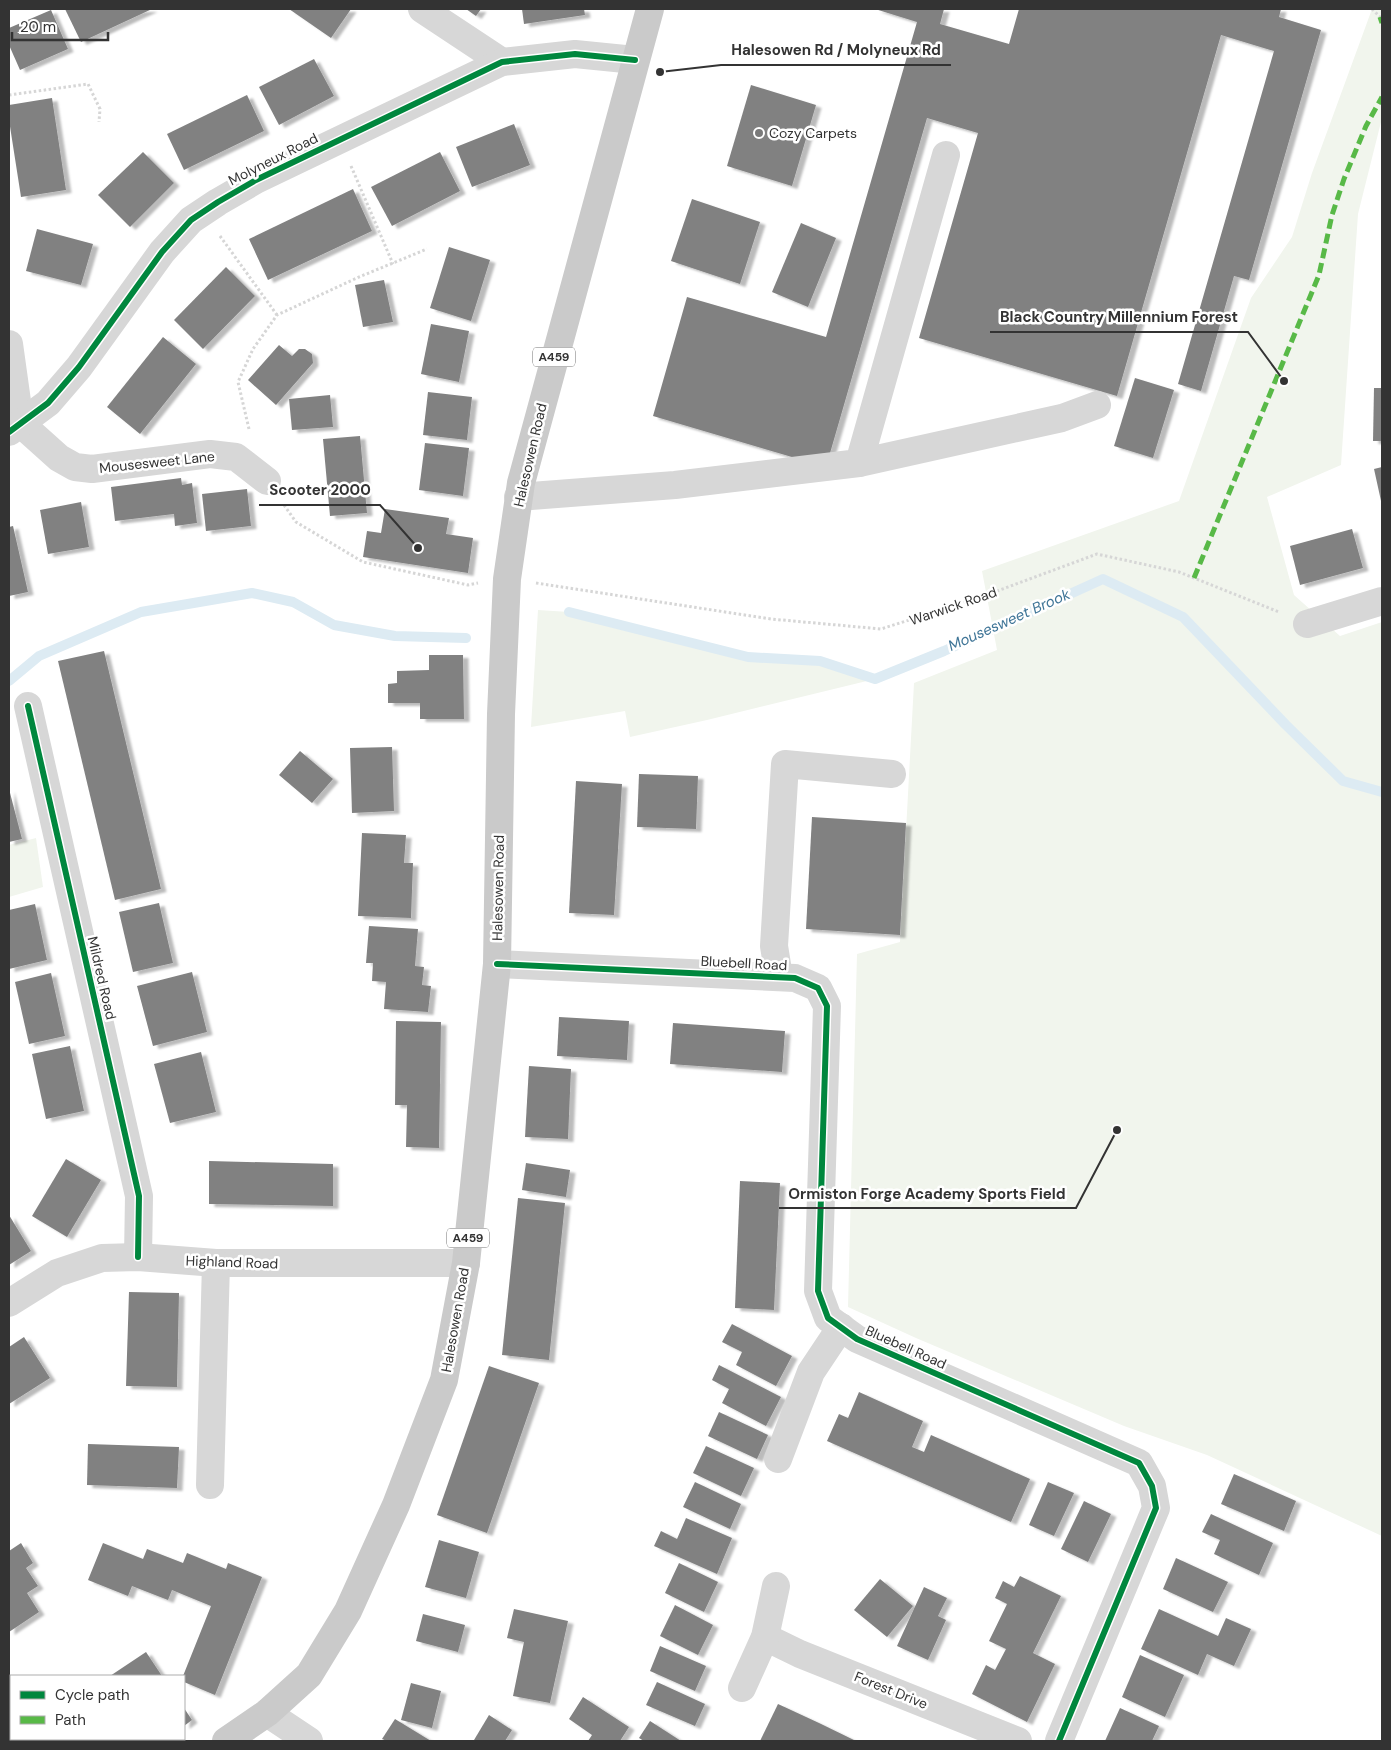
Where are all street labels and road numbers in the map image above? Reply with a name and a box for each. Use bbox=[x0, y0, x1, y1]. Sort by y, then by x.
street label: Molyneux Road bbox=[225, 129, 321, 189]
road number: A459 bbox=[533, 348, 575, 367]
street label: Halesowen Road bbox=[509, 401, 551, 509]
street label: Mousesweet Lane bbox=[98, 447, 216, 477]
street label: Warwick Road bbox=[907, 583, 999, 629]
street label: Halesowen Road bbox=[488, 835, 508, 941]
street label: Mildred Road bbox=[84, 935, 120, 1021]
street label: Bluebell Road bbox=[700, 952, 788, 974]
road number: A459 bbox=[447, 1228, 489, 1248]
street label: Highland Road bbox=[185, 1251, 279, 1273]
street label: Halesowen Road bbox=[437, 1266, 473, 1374]
street label: Bluebell Road bbox=[863, 1321, 949, 1373]
street label: Forest Drive bbox=[852, 1667, 930, 1713]

